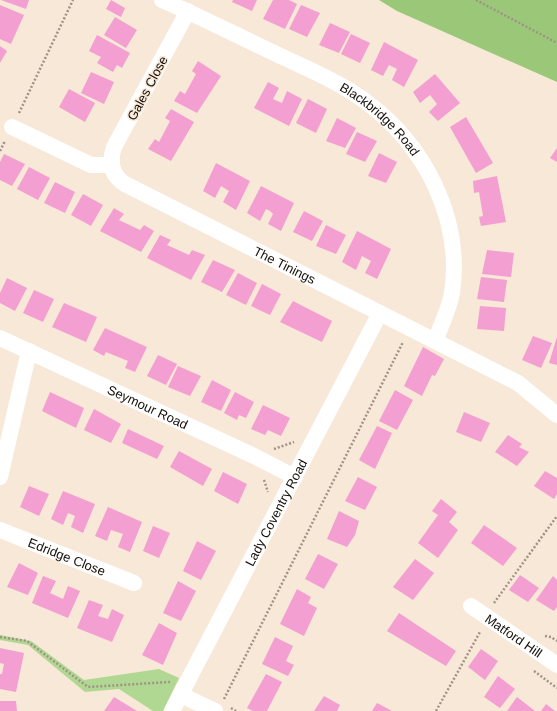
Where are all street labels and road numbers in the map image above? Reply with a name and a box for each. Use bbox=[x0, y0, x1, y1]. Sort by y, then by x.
street label: Gales Close bbox=[124, 53, 171, 123]
street label: Blackbridge Road bbox=[337, 80, 422, 159]
street label: The Tinings bbox=[251, 243, 318, 287]
street label: Seymour Road bbox=[105, 382, 190, 432]
street label: Lady Coventry Road bbox=[242, 457, 310, 569]
street label: Edridge Close bbox=[26, 535, 108, 579]
street label: Matford Hill bbox=[482, 611, 545, 661]

